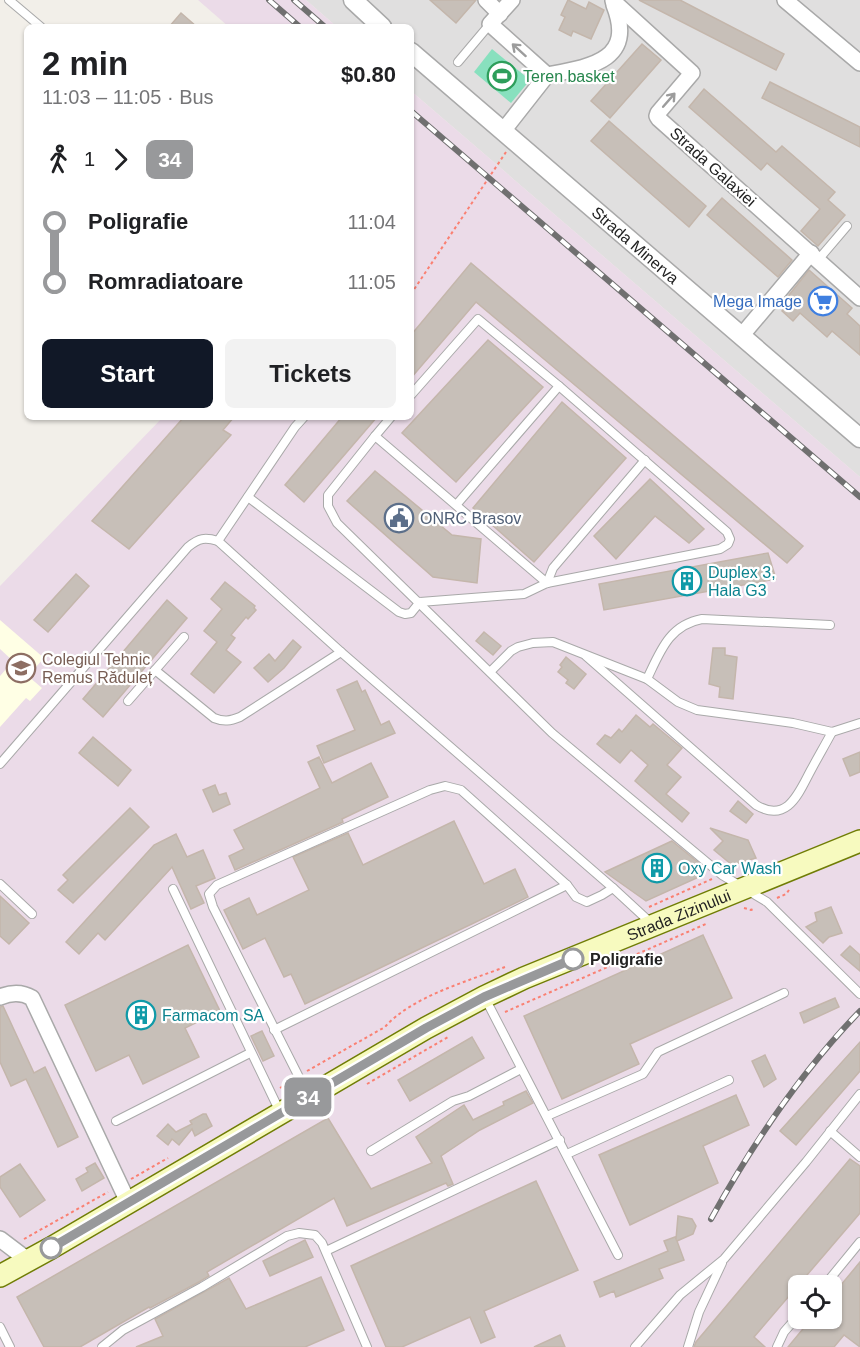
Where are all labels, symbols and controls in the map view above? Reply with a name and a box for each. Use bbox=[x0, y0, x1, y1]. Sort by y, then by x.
one-way arrow bbox=[511, 43, 526, 57]
text: 2 min bbox=[42, 45, 128, 82]
sports icon: Teren basket bbox=[486, 60, 518, 92]
text: $0.80 bbox=[341, 62, 396, 87]
place label: Teren basket bbox=[523, 68, 615, 85]
text: 11:03 – 11:05 · Bus bbox=[42, 86, 214, 108]
one-way arrow bbox=[662, 93, 676, 108]
street label: Strada Galaxiei bbox=[667, 124, 759, 210]
icon: walk bbox=[42, 143, 75, 176]
icon: forward bbox=[104, 143, 137, 176]
text: 1 bbox=[84, 148, 95, 170]
text: 34 bbox=[158, 148, 181, 171]
street label: Strada Minerva bbox=[589, 203, 682, 287]
text: Poligrafie bbox=[88, 209, 188, 234]
text: 11:04 bbox=[347, 211, 396, 233]
text: Romradiatoare bbox=[88, 269, 243, 294]
text: 11:05 bbox=[347, 271, 396, 293]
supermarket icon: Mega Image bbox=[807, 285, 839, 317]
place label: Mega Image bbox=[713, 293, 802, 310]
button: Start bbox=[42, 339, 213, 408]
button: Tickets bbox=[225, 339, 396, 408]
public building icon: ONRC Brasov bbox=[383, 502, 415, 534]
place label: ONRC Brasov bbox=[420, 510, 521, 527]
place label: Duplex 3, Hala G3 bbox=[708, 564, 776, 599]
building icon: Duplex 3, Hala G3 bbox=[671, 565, 703, 597]
place label: Colegiul Tehnic Remus Răduleț bbox=[42, 651, 153, 686]
school or university icon: Colegiul Tehnic Remus Răduleț bbox=[5, 652, 37, 684]
building icon: Oxy Car Wash bbox=[641, 852, 673, 884]
place label: Oxy Car Wash bbox=[678, 860, 781, 877]
street label: Strada Zizinului bbox=[624, 886, 733, 944]
marker: Poligrafie bbox=[562, 948, 584, 970]
place label: Poligrafie bbox=[590, 951, 663, 968]
building icon: Farmacom SA bbox=[125, 999, 157, 1031]
place label: Farmacom SA bbox=[162, 1007, 265, 1024]
line badge: 34 bbox=[281, 1078, 335, 1116]
text: 34 bbox=[296, 1086, 320, 1109]
unlabelled marker bbox=[40, 1237, 62, 1259]
map controls bbox=[788, 1275, 842, 1329]
button: locate bbox=[788, 1275, 842, 1329]

